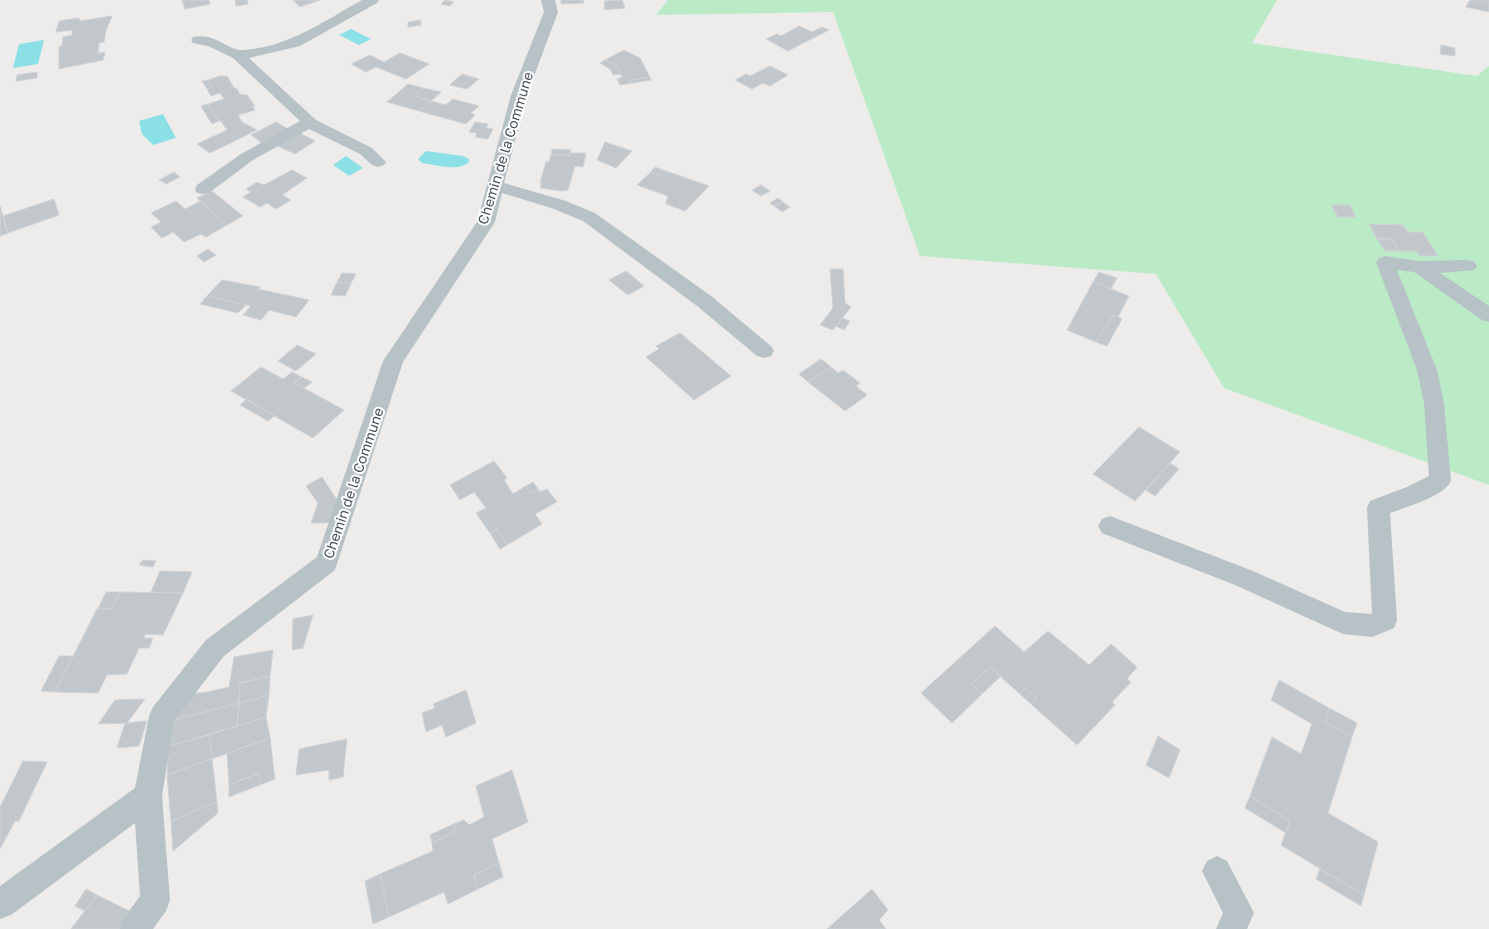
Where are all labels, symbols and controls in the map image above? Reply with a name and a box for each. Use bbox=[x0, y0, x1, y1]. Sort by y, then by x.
street label: Chemin de la Commune bbox=[474, 70, 536, 226]
street label: Chemin de la Commune bbox=[319, 405, 387, 561]

